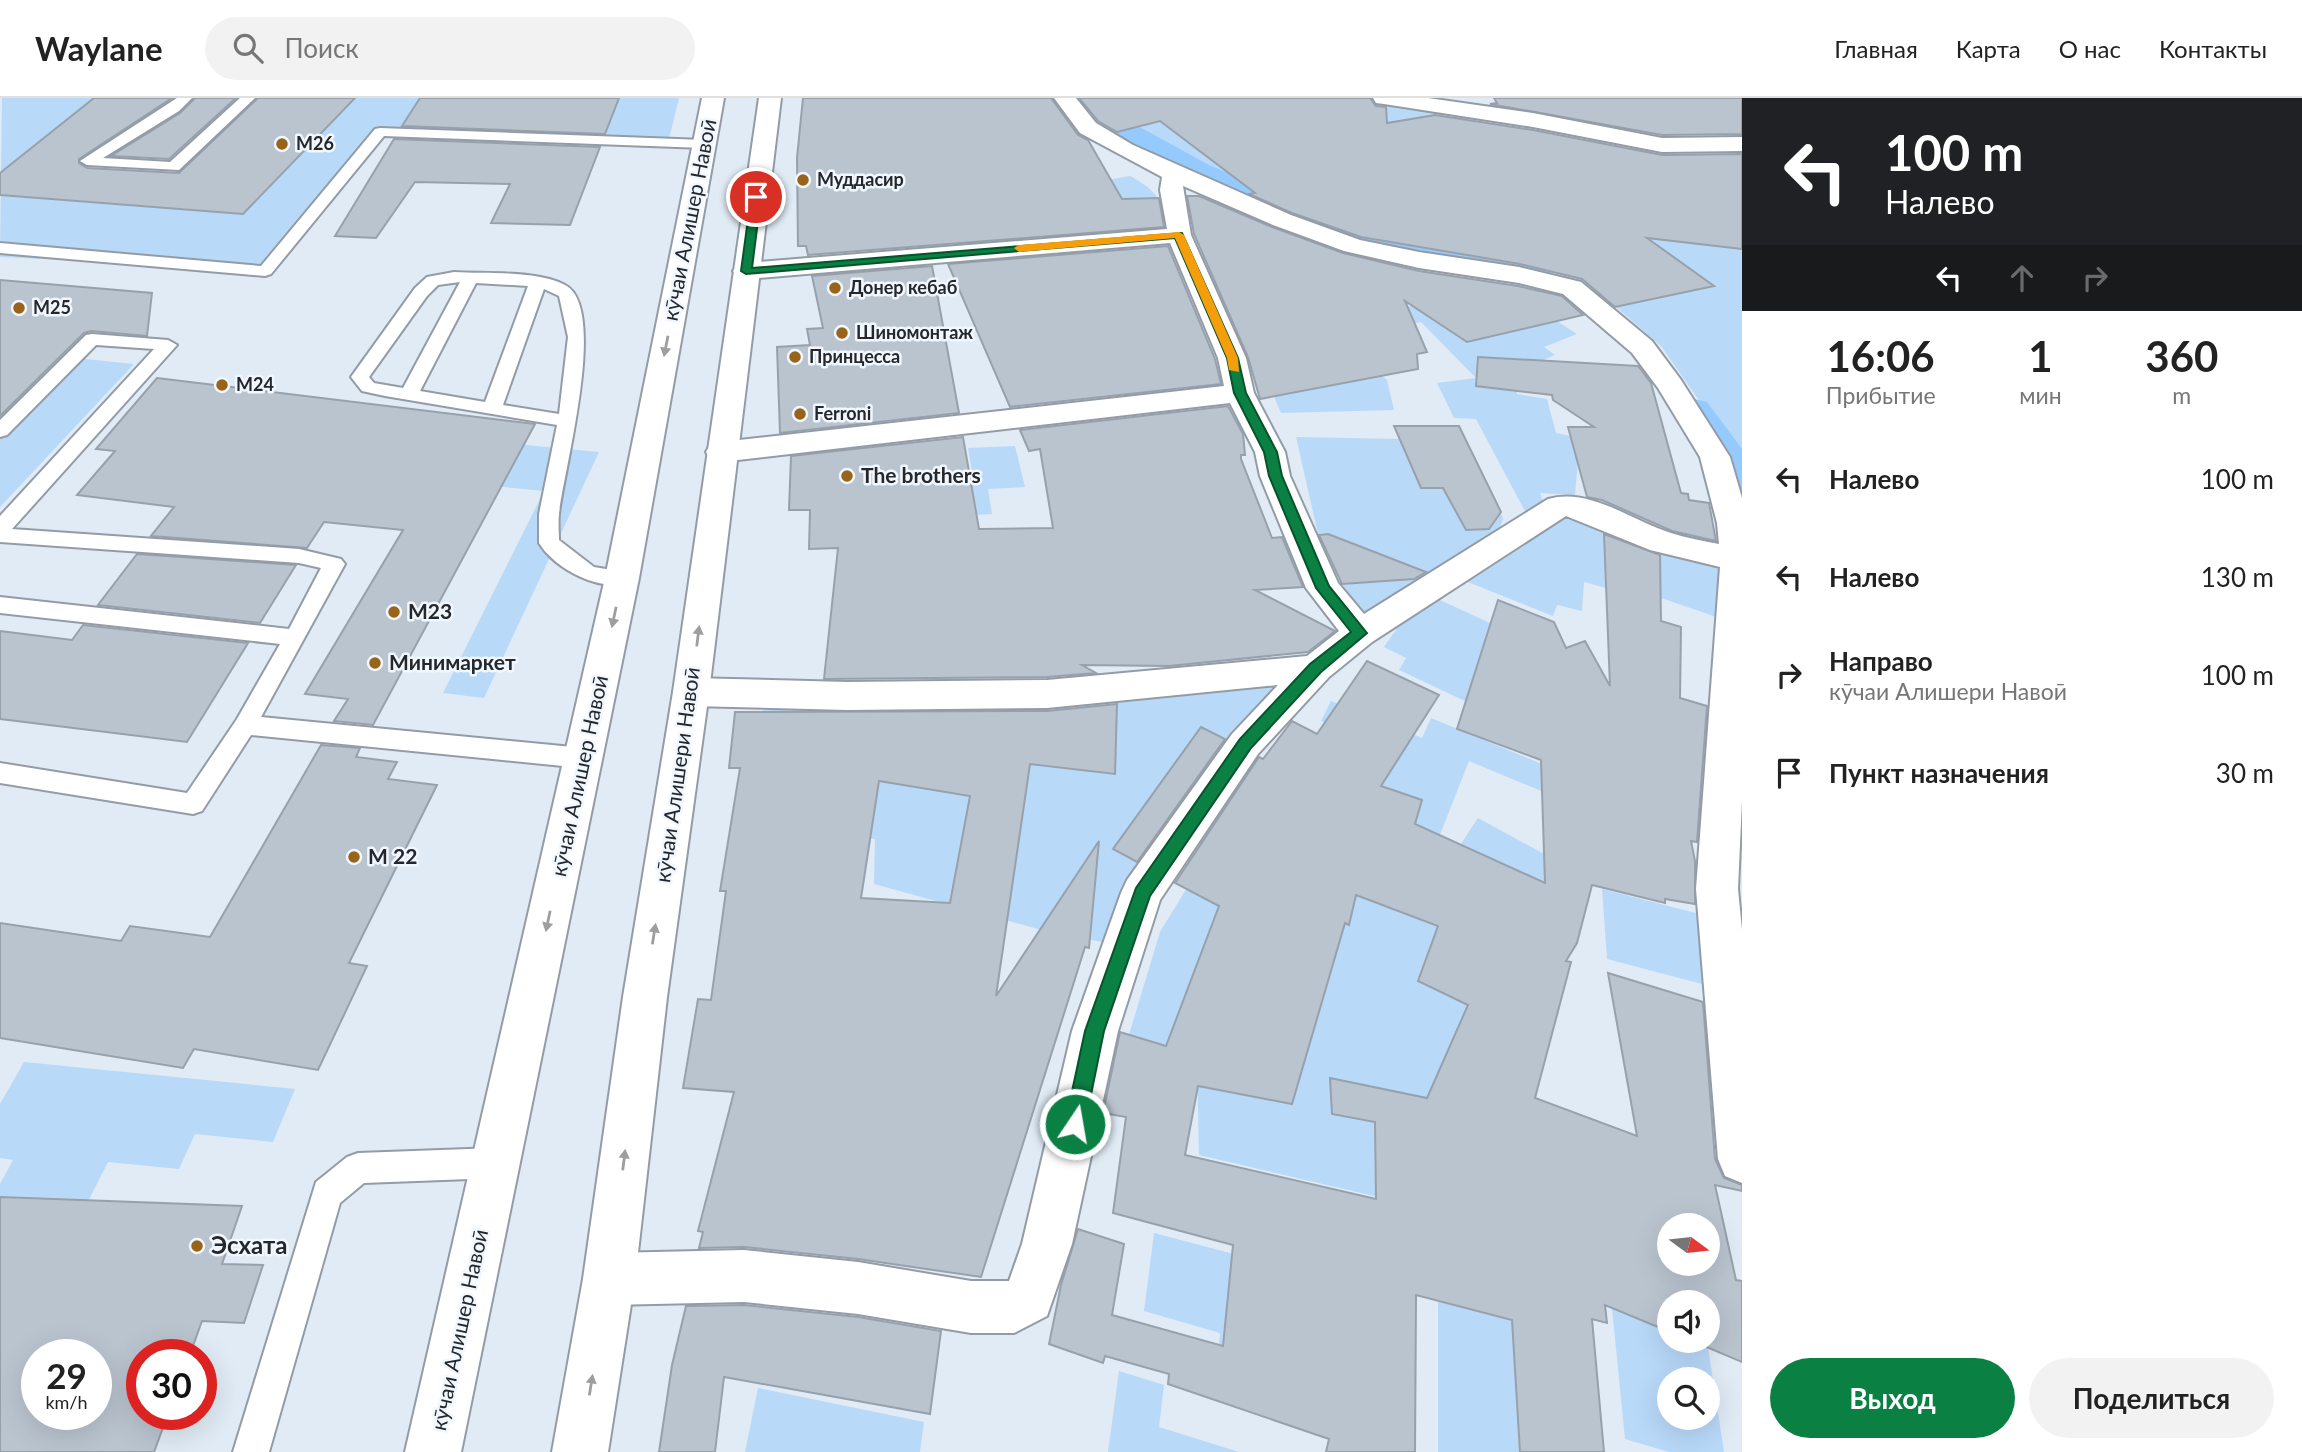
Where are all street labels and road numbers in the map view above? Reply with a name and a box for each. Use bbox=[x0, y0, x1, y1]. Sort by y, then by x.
street label: кӯчаи Алишер Навоӣ bbox=[657, 117, 720, 323]
street label: кӯчаи Алишери Навоӣ bbox=[649, 665, 704, 884]
street label: кӯчаи Алишер Навоӣ bbox=[545, 673, 612, 879]
street label: кӯчаи Алишер Навоӣ bbox=[425, 1227, 492, 1433]

